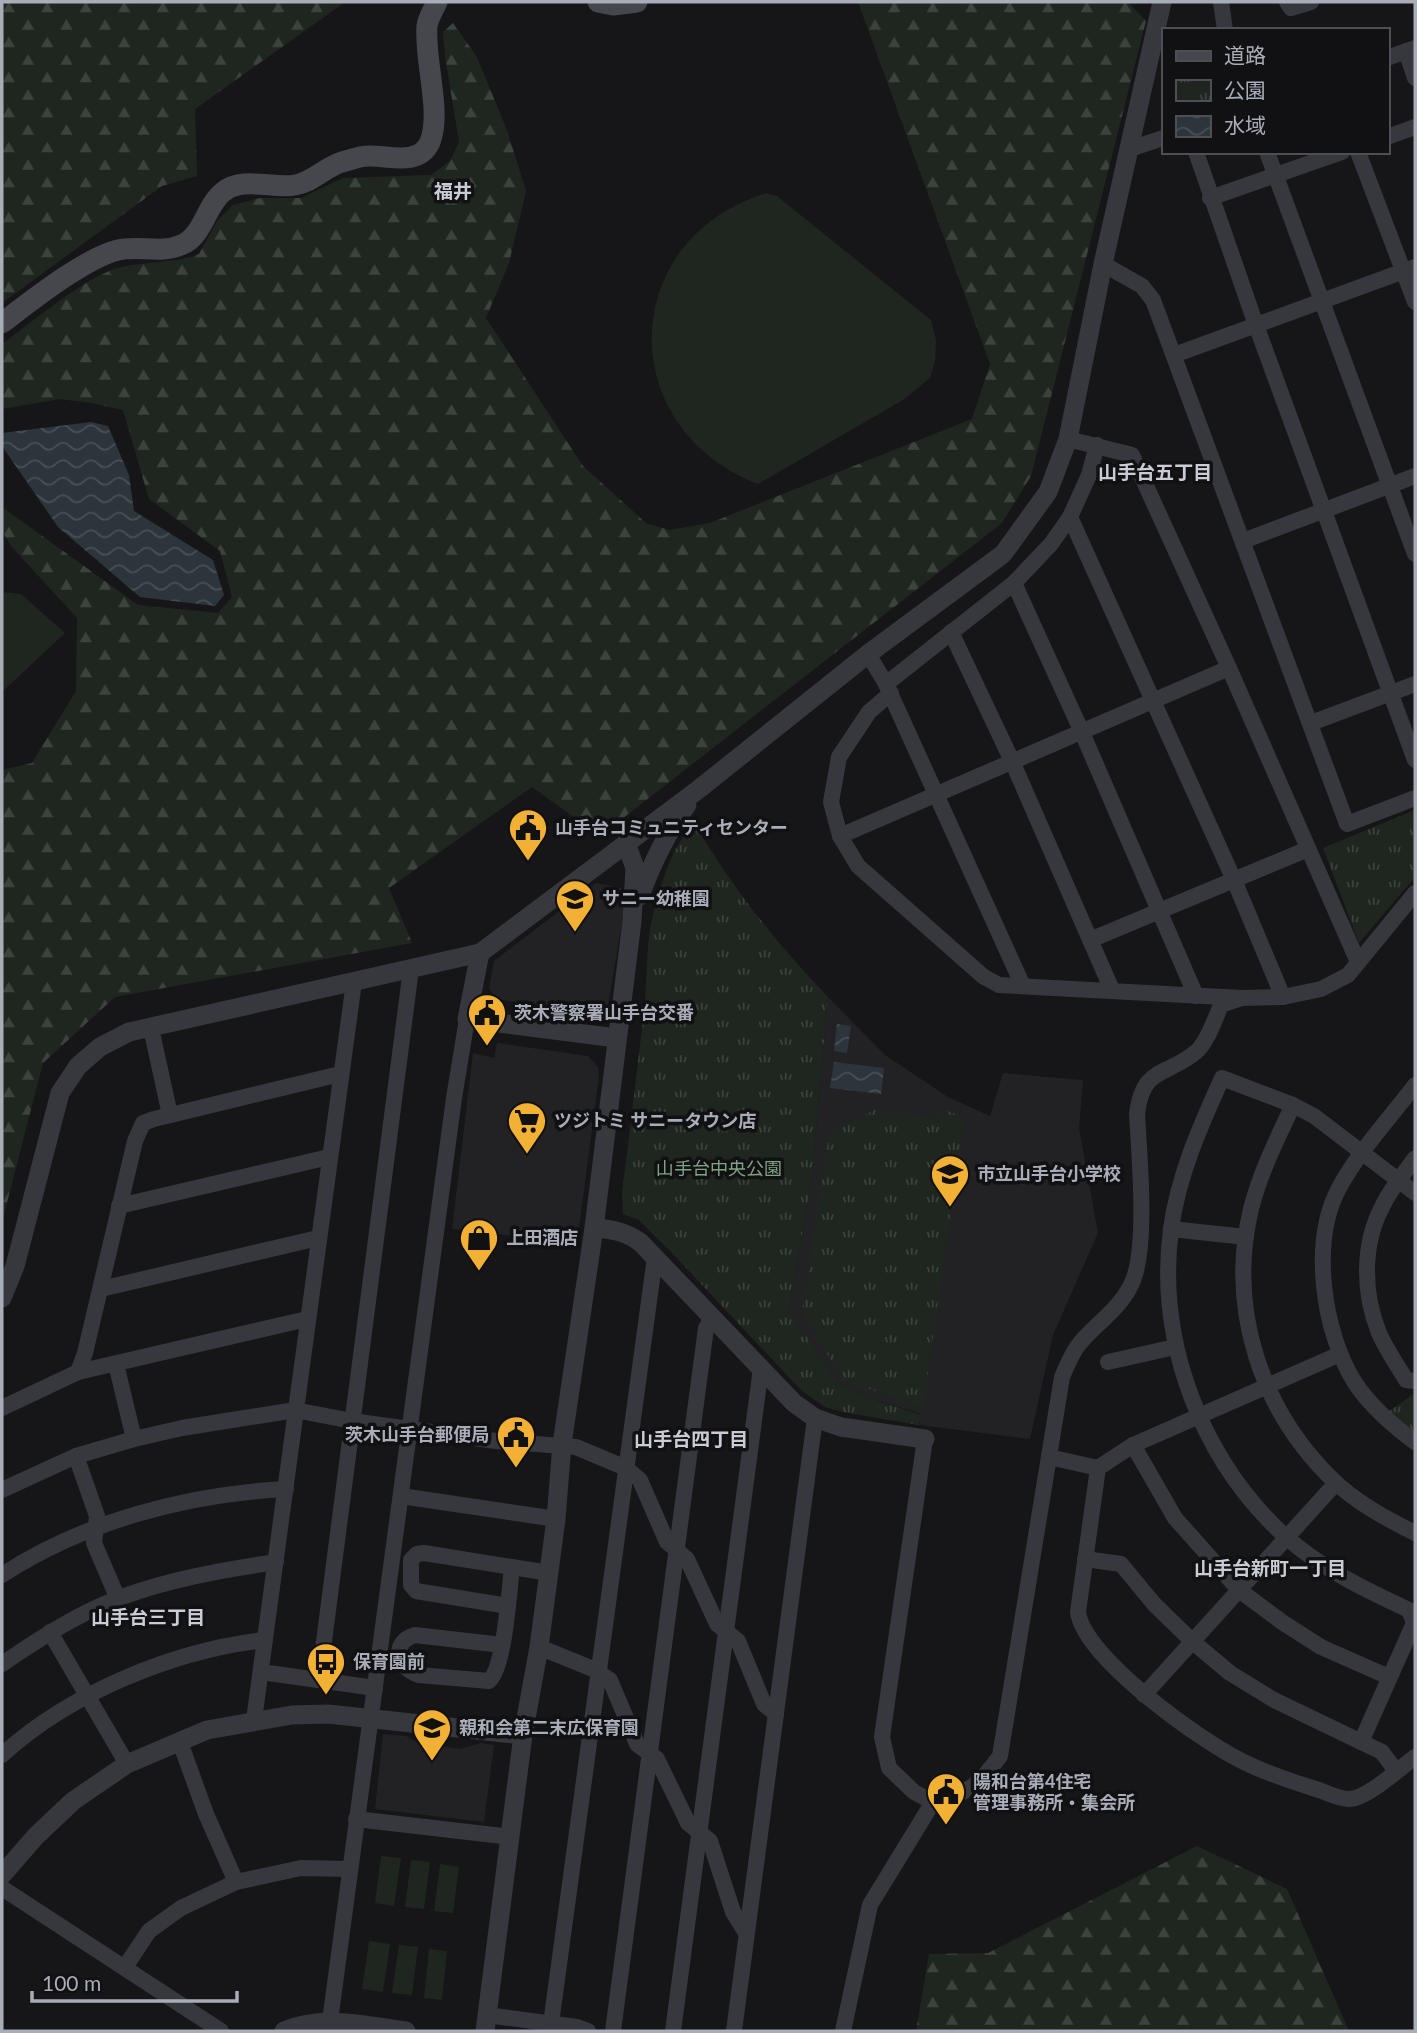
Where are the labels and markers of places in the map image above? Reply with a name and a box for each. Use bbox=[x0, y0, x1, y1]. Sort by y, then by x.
public building icon: 山手台コミュニティセンター bbox=[507, 807, 549, 862]
place label: 山手台コミュニティセンター bbox=[555, 816, 788, 838]
school or university icon: サニー幼稚園 bbox=[554, 878, 596, 933]
place label: サニー幼稚園 bbox=[602, 887, 710, 909]
public building icon: 茨木警察署山手台交番 bbox=[466, 992, 508, 1047]
place label: 茨木警察署山手台交番 bbox=[514, 1001, 694, 1023]
supermarket icon: ツジトミ サニータウン店 bbox=[506, 1100, 548, 1155]
place label: ツジトミ サニータウン店 bbox=[554, 1109, 756, 1131]
school or university icon: 市立山手台小学校 bbox=[929, 1153, 971, 1208]
place label: 市立山手台小学校 bbox=[977, 1162, 1121, 1184]
shop icon: 上田酒店 bbox=[458, 1217, 500, 1272]
place label: 上田酒店 bbox=[506, 1226, 578, 1248]
public building icon: 茨木山手台郵便局 bbox=[495, 1414, 537, 1469]
place label: 茨木山手台郵便局 bbox=[345, 1423, 489, 1445]
bus stop icon: 保育園前 bbox=[305, 1641, 347, 1696]
place label: 保育園前 bbox=[353, 1650, 425, 1672]
school or university icon: 親和会第二末広保育園 bbox=[411, 1707, 453, 1762]
place label: 親和会第二末広保育園 bbox=[459, 1716, 639, 1738]
place label: 陽和台第4住宅 管理事務所・集会所 bbox=[973, 1770, 1135, 1813]
public building icon: 陽和台第4住宅 管理事務所・集会所 bbox=[925, 1771, 967, 1826]

